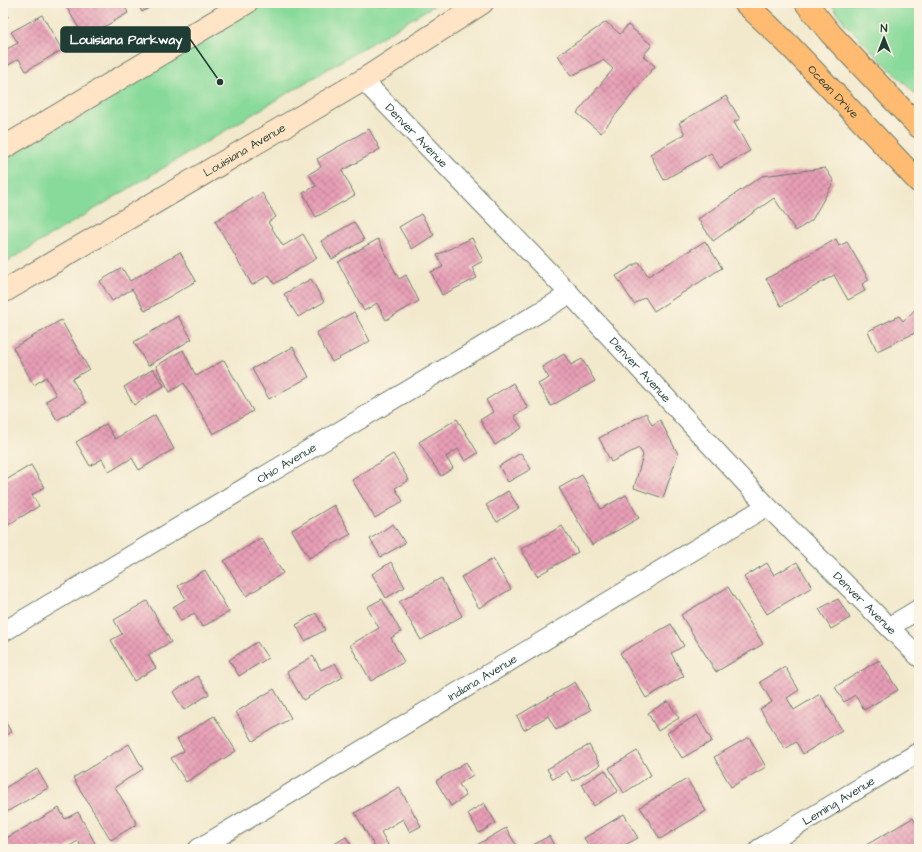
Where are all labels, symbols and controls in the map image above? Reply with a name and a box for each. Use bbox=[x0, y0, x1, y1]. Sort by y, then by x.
north arrow bbox=[864, 18, 904, 58]
text: N bbox=[881, 21, 888, 36]
callout: Louisiana Parkway bbox=[61, 27, 190, 52]
text: Louisiana Parkway bbox=[70, 31, 183, 50]
street label: Ocean Drive bbox=[804, 61, 863, 122]
street label: Denver Avenue bbox=[381, 99, 452, 172]
street label: Louisiana Avenue bbox=[200, 119, 289, 181]
street label: Denver Avenue bbox=[606, 333, 675, 406]
street label: Ohio Avenue bbox=[254, 438, 320, 487]
street label: Denver Avenue bbox=[829, 568, 901, 639]
street label: Indiana Avenue bbox=[445, 650, 520, 705]
street label: Leming Avenue bbox=[799, 772, 878, 829]

